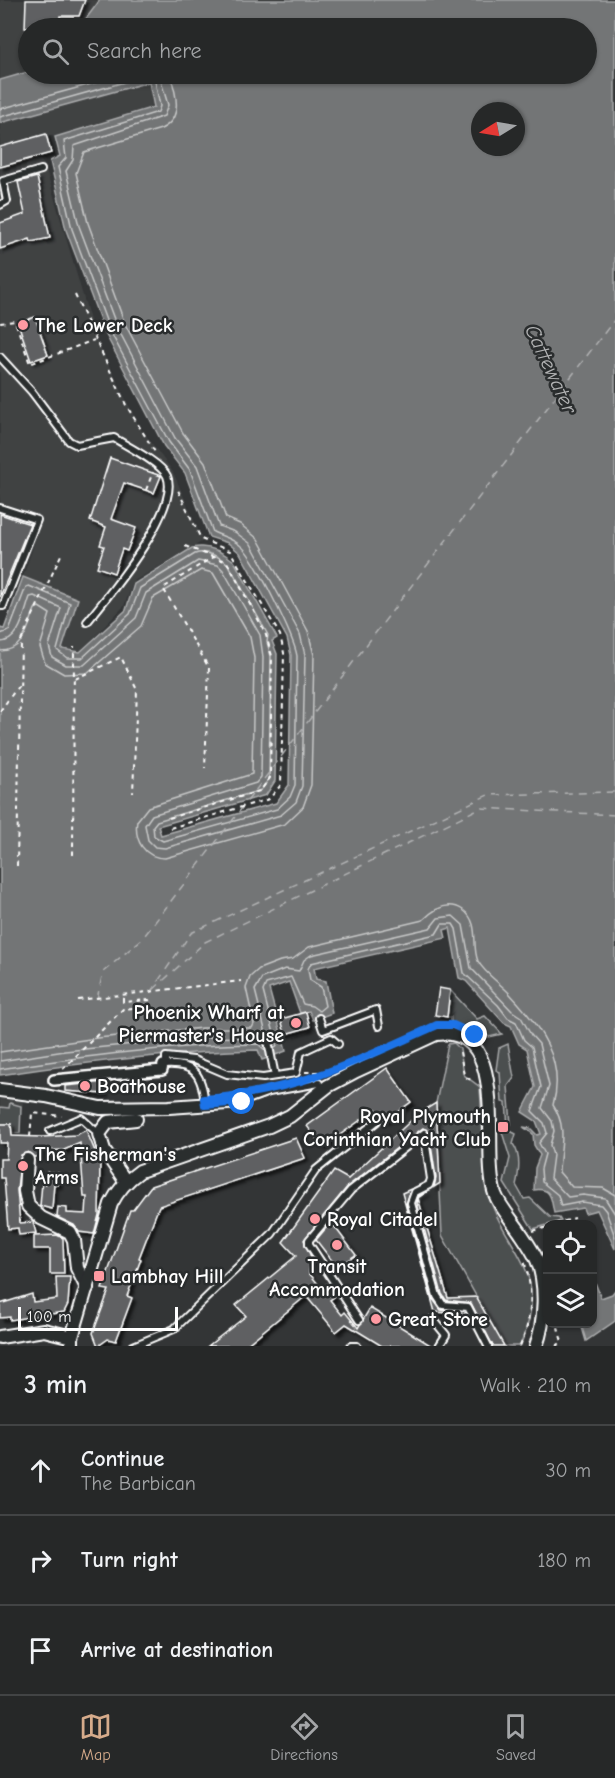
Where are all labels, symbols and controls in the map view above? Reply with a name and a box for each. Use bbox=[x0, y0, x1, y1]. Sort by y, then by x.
search box bbox=[18, 18, 597, 84]
icon: search bbox=[39, 35, 72, 68]
text: Search here bbox=[87, 38, 202, 64]
north arrow bbox=[471, 102, 525, 156]
place label: The Lower Deck bbox=[35, 314, 173, 337]
marker: The Lower Deck bbox=[16, 318, 30, 332]
water label: Cattewater bbox=[520, 321, 583, 419]
place label: Phoenix Wharf at Piermaster's House bbox=[119, 1001, 284, 1047]
marker: Phoenix Wharf at Piermaster's House bbox=[289, 1016, 303, 1030]
route end bbox=[461, 1021, 487, 1047]
place label: Boathouse bbox=[97, 1075, 186, 1098]
marker: Boathouse bbox=[78, 1079, 92, 1093]
route start bbox=[228, 1088, 254, 1114]
place label: Royal Plymouth Corinthian Yacht Club bbox=[303, 1105, 491, 1151]
marker: Royal Plymouth Corinthian Yacht Club bbox=[496, 1120, 510, 1134]
place label: The Fisherman's Arms bbox=[35, 1143, 176, 1189]
marker: The Fisherman's Arms bbox=[16, 1159, 30, 1173]
place label: Royal Citadel bbox=[327, 1208, 438, 1231]
marker: Royal Citadel bbox=[308, 1212, 322, 1226]
map controls bbox=[543, 1220, 597, 1328]
button: locate bbox=[543, 1220, 597, 1274]
marker: Transit Accommodation bbox=[330, 1238, 344, 1252]
place label: Transit Accommodation bbox=[269, 1255, 405, 1301]
place label: Lambhay Hill bbox=[111, 1265, 223, 1288]
marker: Lambhay Hill bbox=[92, 1269, 106, 1283]
button: layers bbox=[543, 1274, 597, 1328]
scale bar bbox=[18, 1304, 178, 1332]
text: 100 m bbox=[27, 1308, 71, 1326]
place label: Great Store bbox=[388, 1308, 488, 1331]
marker: Great Store bbox=[369, 1312, 383, 1326]
text: 3 min bbox=[24, 1370, 87, 1400]
text: Walk · 210 m bbox=[480, 1374, 591, 1397]
text: Continue bbox=[81, 1446, 164, 1472]
icon: ahead bbox=[24, 1454, 57, 1487]
text: 30 m bbox=[545, 1459, 591, 1482]
text: The Barbican bbox=[81, 1472, 196, 1495]
icon: right bbox=[24, 1544, 57, 1577]
text: Turn right bbox=[81, 1547, 178, 1573]
text: 180 m bbox=[537, 1549, 591, 1572]
icon: arrive bbox=[24, 1634, 57, 1667]
text: Arrive at destination bbox=[81, 1637, 273, 1663]
tab: Map bbox=[79, 1710, 112, 1764]
tab: Directions bbox=[270, 1710, 338, 1764]
tab: Saved bbox=[496, 1710, 536, 1764]

